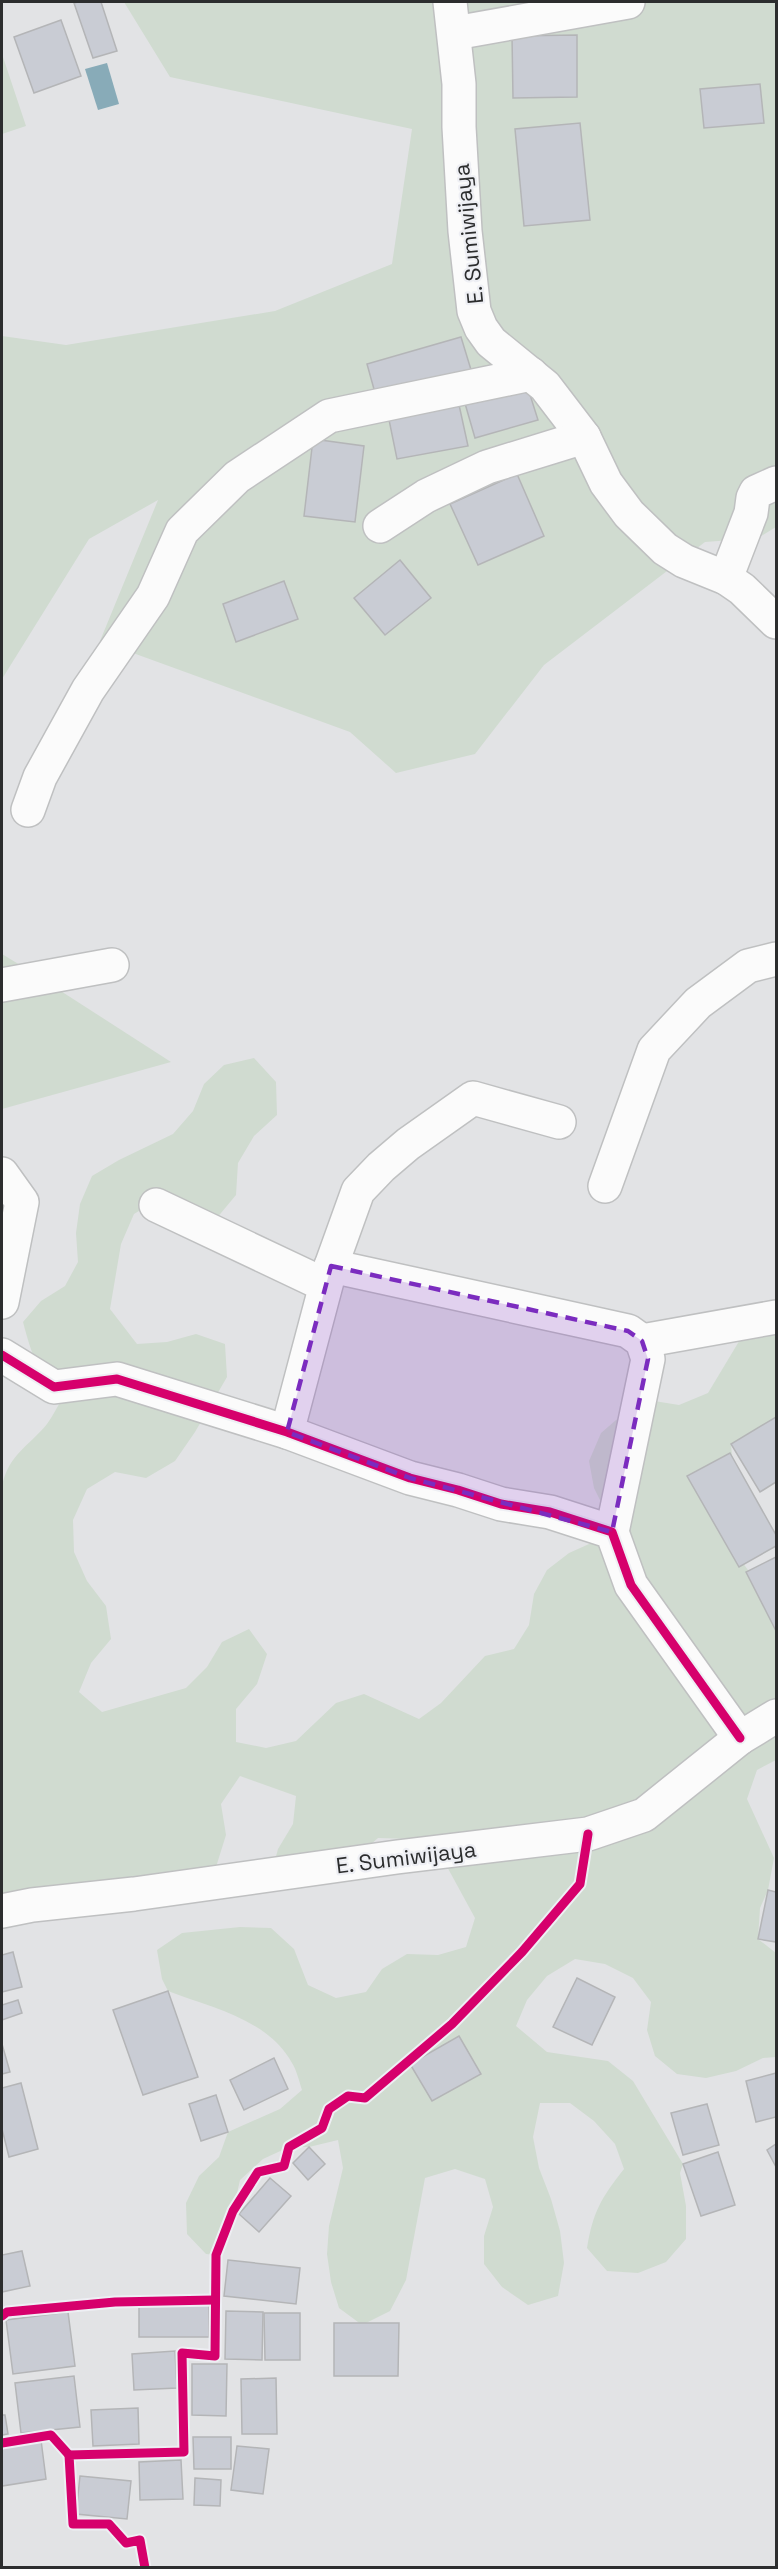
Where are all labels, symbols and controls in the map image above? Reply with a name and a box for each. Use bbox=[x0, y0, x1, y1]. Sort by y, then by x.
street label: E. Sumiwijaya bbox=[447, 162, 489, 306]
street label: E. Sumiwijaya bbox=[334, 1834, 478, 1879]

